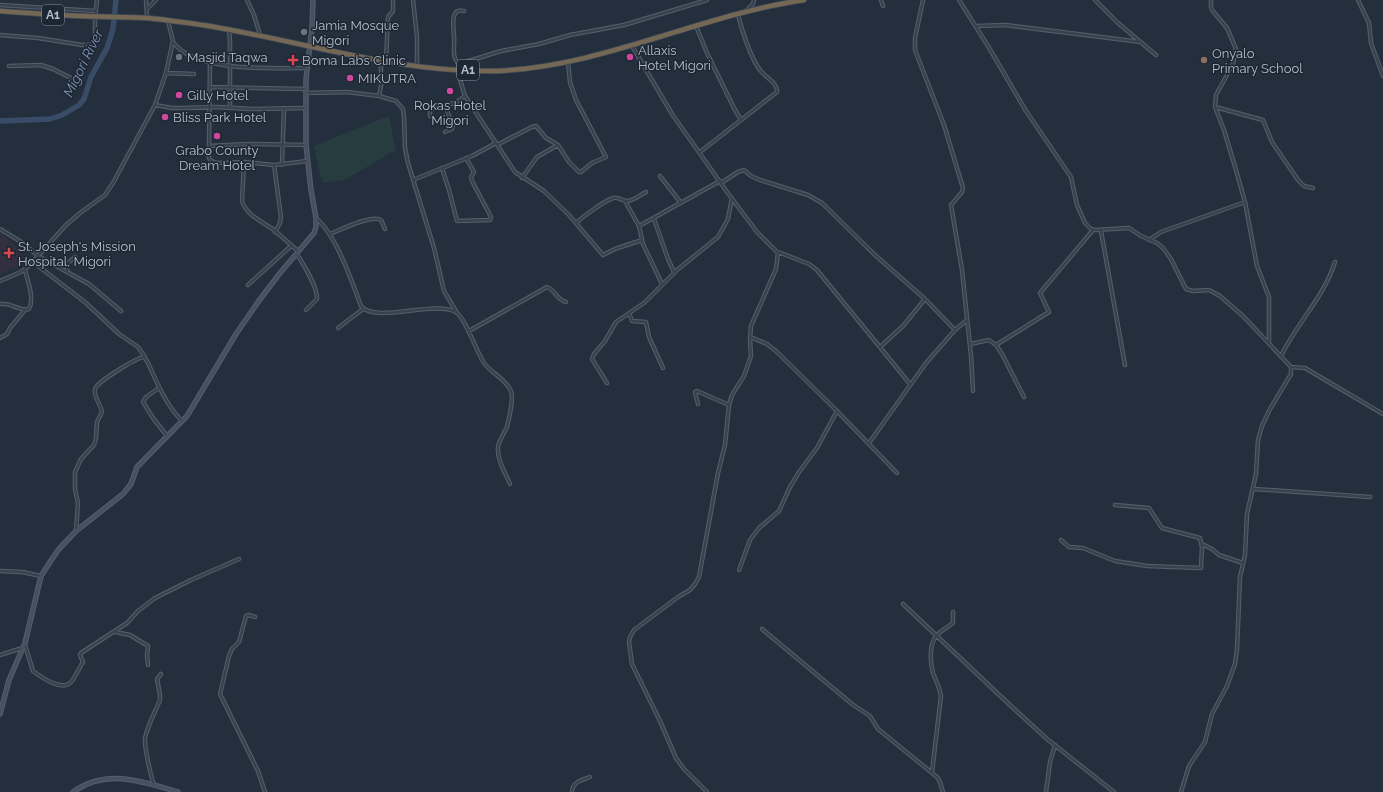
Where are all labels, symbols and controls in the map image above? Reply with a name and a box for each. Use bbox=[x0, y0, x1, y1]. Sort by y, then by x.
road number: A1 bbox=[42, 5, 64, 25]
place label: Jamia Mosque Migori bbox=[312, 18, 399, 48]
water label: Migori River bbox=[60, 26, 107, 99]
marker: Jamia Mosque Migori bbox=[299, 27, 309, 37]
place label: Allaxis Hotel Migori bbox=[638, 43, 711, 73]
place label: Onyalo Primary School bbox=[1212, 46, 1303, 76]
place label: Masjid Taqwa bbox=[187, 50, 268, 65]
marker: Masjid Taqwa bbox=[174, 52, 184, 62]
marker: Allaxis Hotel Migori bbox=[625, 52, 635, 62]
place label: Boma Labs Clinic bbox=[302, 53, 406, 68]
marker: Boma Labs Clinic bbox=[287, 54, 299, 66]
marker: Onyalo Primary School bbox=[1199, 55, 1209, 65]
road number: A1 bbox=[457, 60, 479, 80]
place label: MIKUTRA bbox=[358, 71, 416, 86]
marker: MIKUTRA bbox=[345, 73, 355, 83]
marker: Rokas Hotel Migori bbox=[445, 86, 455, 96]
place label: Gilly Hotel bbox=[187, 88, 249, 103]
marker: Gilly Hotel bbox=[174, 90, 184, 100]
place label: Rokas Hotel Migori bbox=[414, 98, 486, 128]
place label: Bliss Park Hotel bbox=[173, 110, 267, 125]
marker: Bliss Park Hotel bbox=[160, 112, 170, 122]
marker: Grabo County Dream Hotel bbox=[212, 131, 222, 141]
place label: Grabo County Dream Hotel bbox=[175, 143, 259, 173]
place label: St. Joseph's Mission Hospital, Migori bbox=[18, 239, 136, 269]
marker: St. Joseph's Mission Hospital, Migori bbox=[3, 247, 15, 259]

